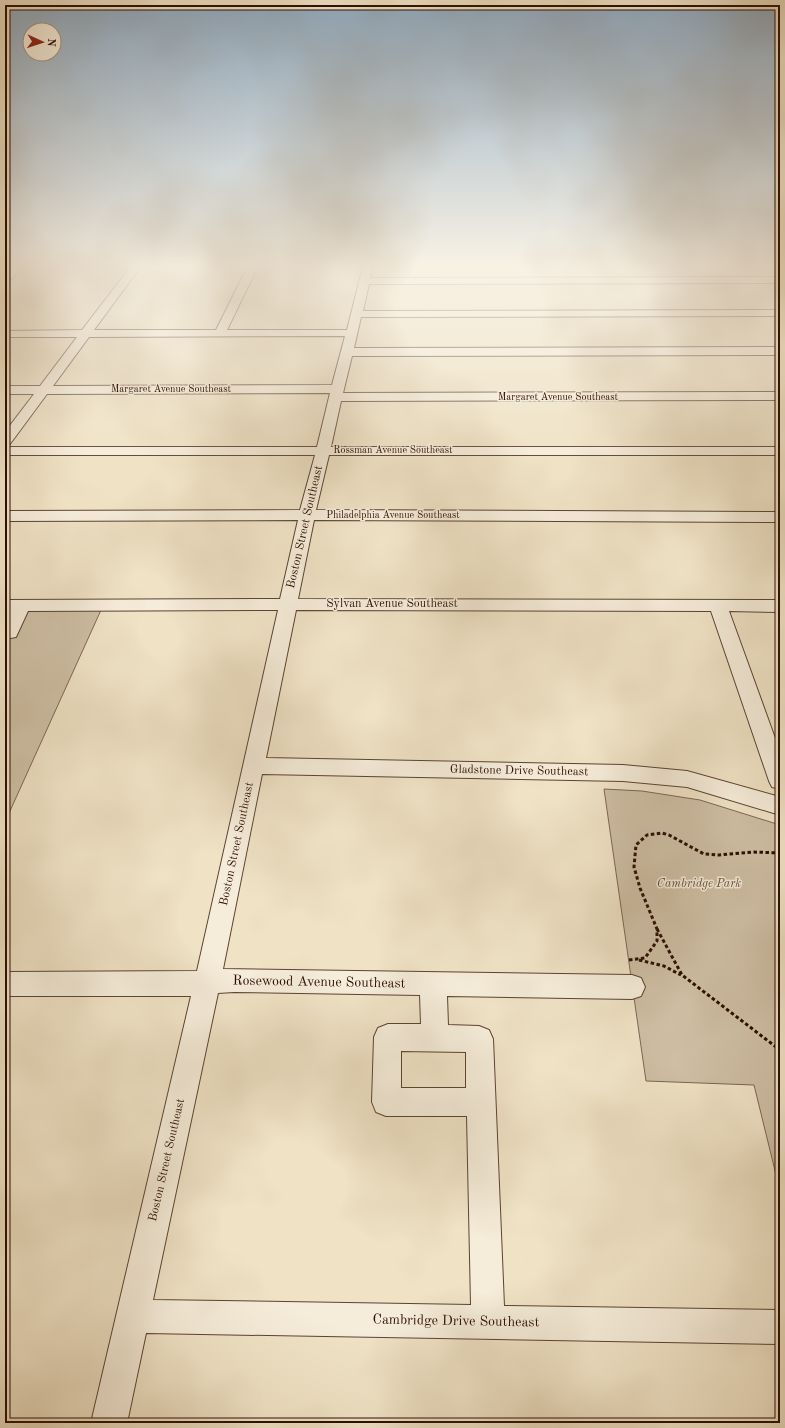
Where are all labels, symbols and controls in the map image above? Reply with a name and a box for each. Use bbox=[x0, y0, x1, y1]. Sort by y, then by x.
north arrow bbox=[22, 22, 62, 62]
text: N bbox=[45, 38, 56, 48]
street label: Margaret Avenue Southeast bbox=[111, 384, 232, 394]
street label: Margaret Avenue Southeast bbox=[498, 392, 619, 402]
street label: Rossman Avenue Southeast bbox=[333, 445, 453, 455]
street label: Boston Street Southeast bbox=[285, 464, 325, 590]
street label: Philadelphia Avenue Southeast bbox=[326, 510, 460, 520]
street label: Sylvan Avenue Southeast bbox=[326, 598, 458, 610]
street label: Gladstone Drive Southeast bbox=[450, 764, 588, 778]
street label: Boston Street Southeast bbox=[218, 781, 256, 907]
park label: Cambridge Park bbox=[657, 878, 741, 890]
street label: Rosewood Avenue Southeast bbox=[232, 973, 406, 991]
street label: Boston Street Southeast bbox=[147, 1097, 187, 1223]
street label: Cambridge Drive Southeast bbox=[372, 1313, 540, 1329]

